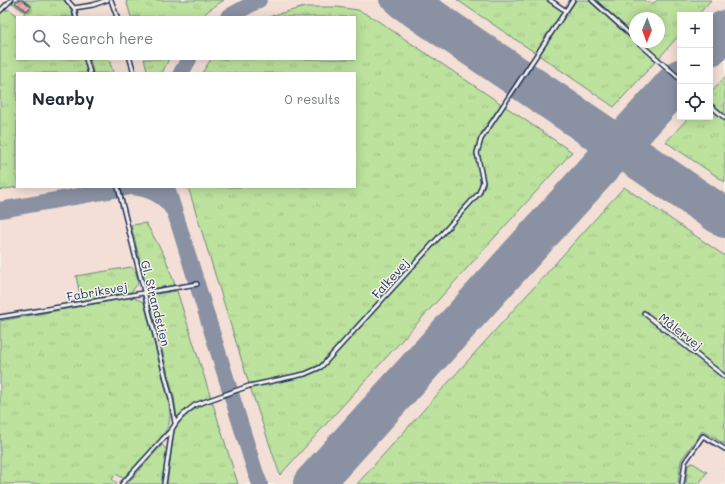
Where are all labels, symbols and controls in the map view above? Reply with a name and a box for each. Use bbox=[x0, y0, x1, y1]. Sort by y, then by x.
north arrow bbox=[629, 12, 665, 48]
map controls bbox=[677, 12, 713, 120]
button: + bbox=[677, 12, 713, 48]
search box bbox=[16, 16, 356, 60]
icon: search bbox=[30, 27, 52, 49]
text: Search here bbox=[62, 28, 153, 48]
button: − bbox=[677, 48, 713, 84]
button: locate bbox=[677, 84, 713, 120]
text: Nearby bbox=[32, 87, 94, 109]
text: 0 results bbox=[285, 90, 340, 107]
street label: Falkevej bbox=[368, 255, 412, 301]
street label: Gl. Strandstien bbox=[138, 258, 174, 348]
street label: Fabriksvej bbox=[65, 278, 129, 304]
street label: Målervej bbox=[656, 309, 706, 353]

